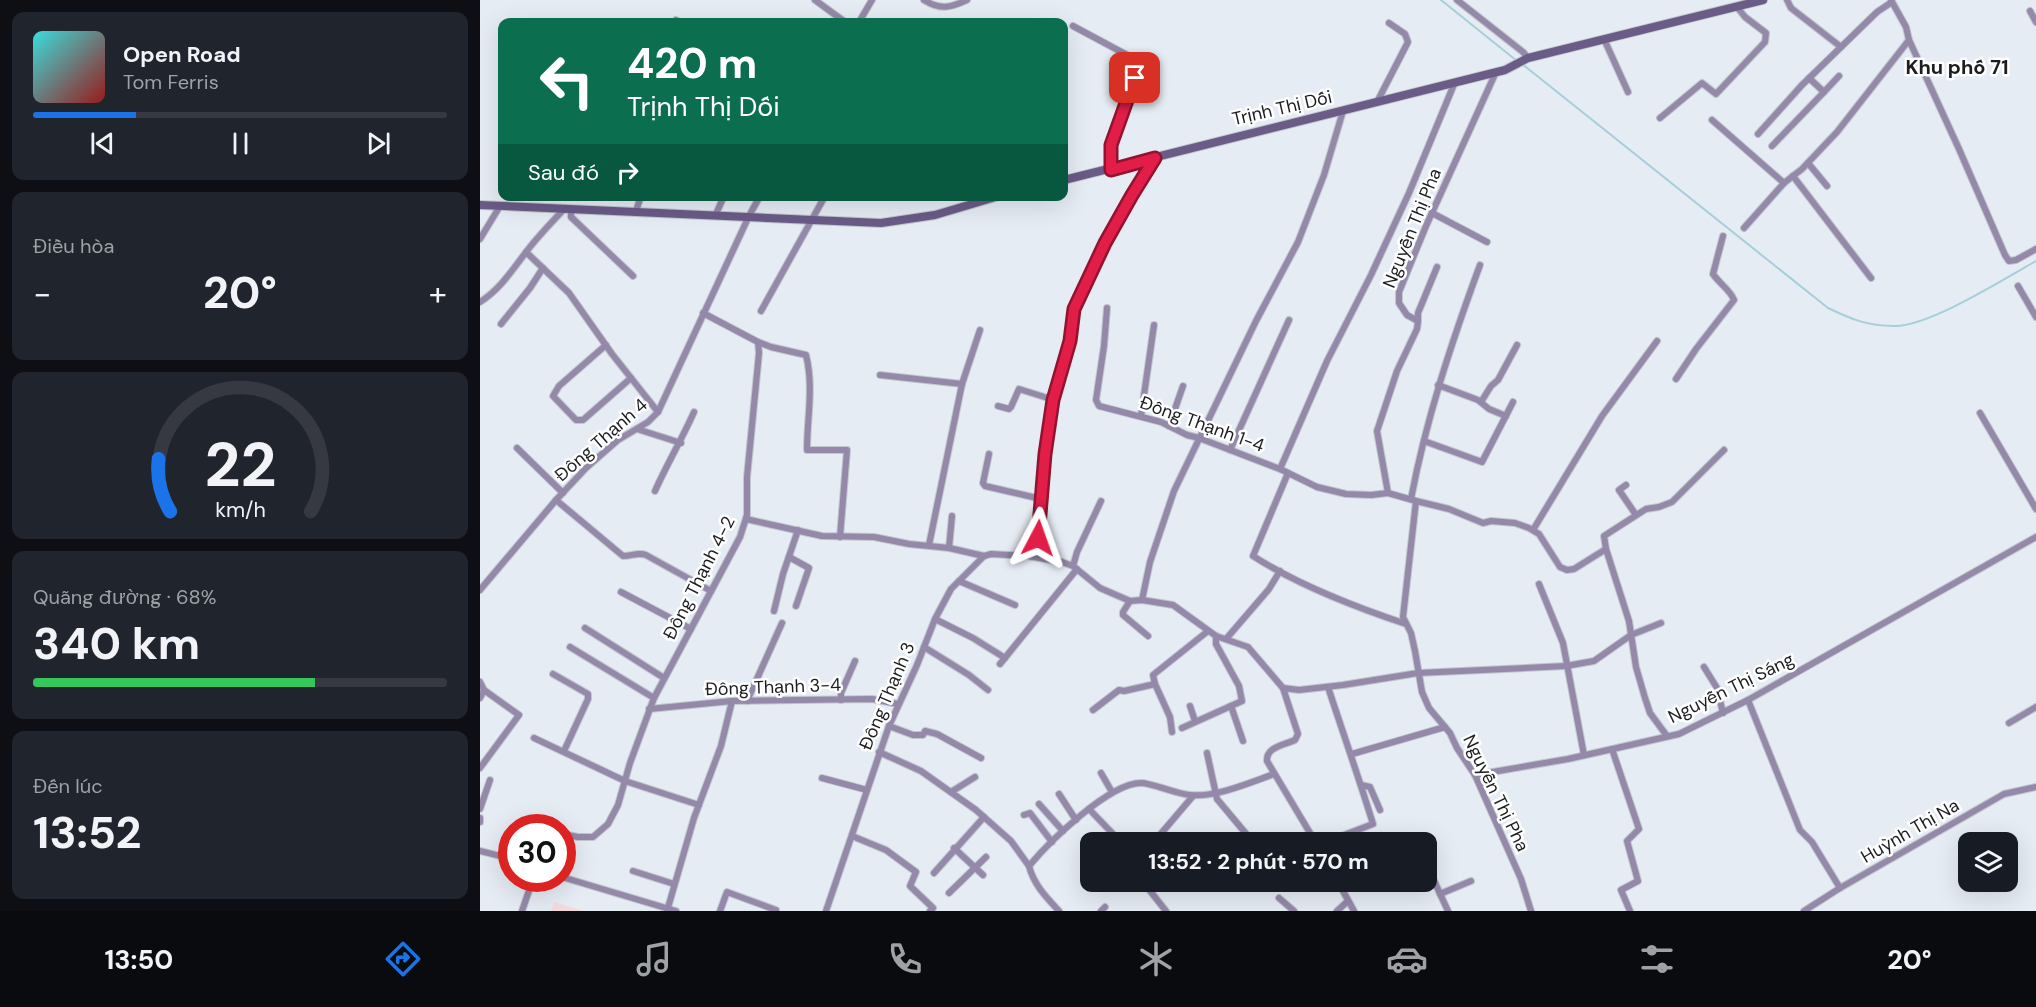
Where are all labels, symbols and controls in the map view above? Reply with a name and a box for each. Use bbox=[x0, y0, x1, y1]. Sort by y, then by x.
text: 420 m bbox=[627, 36, 757, 91]
text: Open Road bbox=[123, 40, 241, 69]
icon: left bbox=[528, 42, 606, 120]
pin bbox=[1109, 52, 1160, 103]
district label: Khu phố 71 bbox=[1905, 54, 2009, 80]
icon: arrive bbox=[1118, 61, 1151, 94]
text: Tom Ferris bbox=[123, 69, 219, 95]
street label: Trịnh Thị Dối bbox=[1230, 85, 1334, 131]
text: Trịnh Thị Dối bbox=[627, 89, 780, 124]
icon: previous bbox=[86, 127, 119, 160]
icon: pause bbox=[224, 127, 257, 160]
icon: next bbox=[362, 127, 395, 160]
icon: right bbox=[611, 156, 644, 189]
text: Sau đó bbox=[528, 158, 599, 187]
street label: Nguyễn Thị Pha bbox=[1377, 165, 1447, 291]
text: Điều hòa bbox=[33, 233, 114, 259]
text: 20° bbox=[203, 263, 277, 322]
text: − bbox=[33, 272, 51, 315]
text: + bbox=[429, 272, 447, 315]
street label: Đông Thạnh 1-4 bbox=[1136, 390, 1268, 458]
street label: Đông Thạnh 4 bbox=[550, 393, 652, 487]
text: 22 bbox=[204, 425, 276, 506]
text: km/h bbox=[215, 497, 265, 525]
position arrow bbox=[1006, 506, 1070, 570]
street label: Đông Thạnh 4-2 bbox=[658, 512, 740, 644]
text: Quãng đường · 68% bbox=[33, 584, 216, 610]
text: 340 km bbox=[33, 614, 200, 673]
street label: Đông Thạnh 3 bbox=[853, 638, 921, 754]
street label: Nguyễn Thị Sáng bbox=[1664, 647, 1798, 729]
street label: Đông Thạnh 3-4 bbox=[705, 673, 841, 701]
street label: Nguyễn Thị Pha bbox=[1457, 731, 1535, 855]
text: Đến lúc bbox=[33, 773, 103, 799]
street label: Huỳnh Thị Na bbox=[1857, 793, 1963, 869]
text: 13:52 bbox=[33, 803, 142, 862]
speed limit sign: 30 bbox=[498, 814, 576, 892]
map controls bbox=[1958, 832, 2018, 892]
button: layers bbox=[1958, 832, 2018, 892]
text: 13:52 · 2 phút · 570 m bbox=[1148, 847, 1369, 876]
icon: directions bbox=[382, 938, 424, 980]
icon: music bbox=[633, 938, 675, 980]
icon: phone bbox=[884, 938, 926, 980]
icon: climate bbox=[1135, 938, 1177, 980]
icon: car bbox=[1386, 938, 1428, 980]
icon: filters bbox=[1636, 938, 1678, 980]
text: 13:50 bbox=[104, 942, 173, 977]
text: 20° bbox=[1887, 942, 1932, 977]

